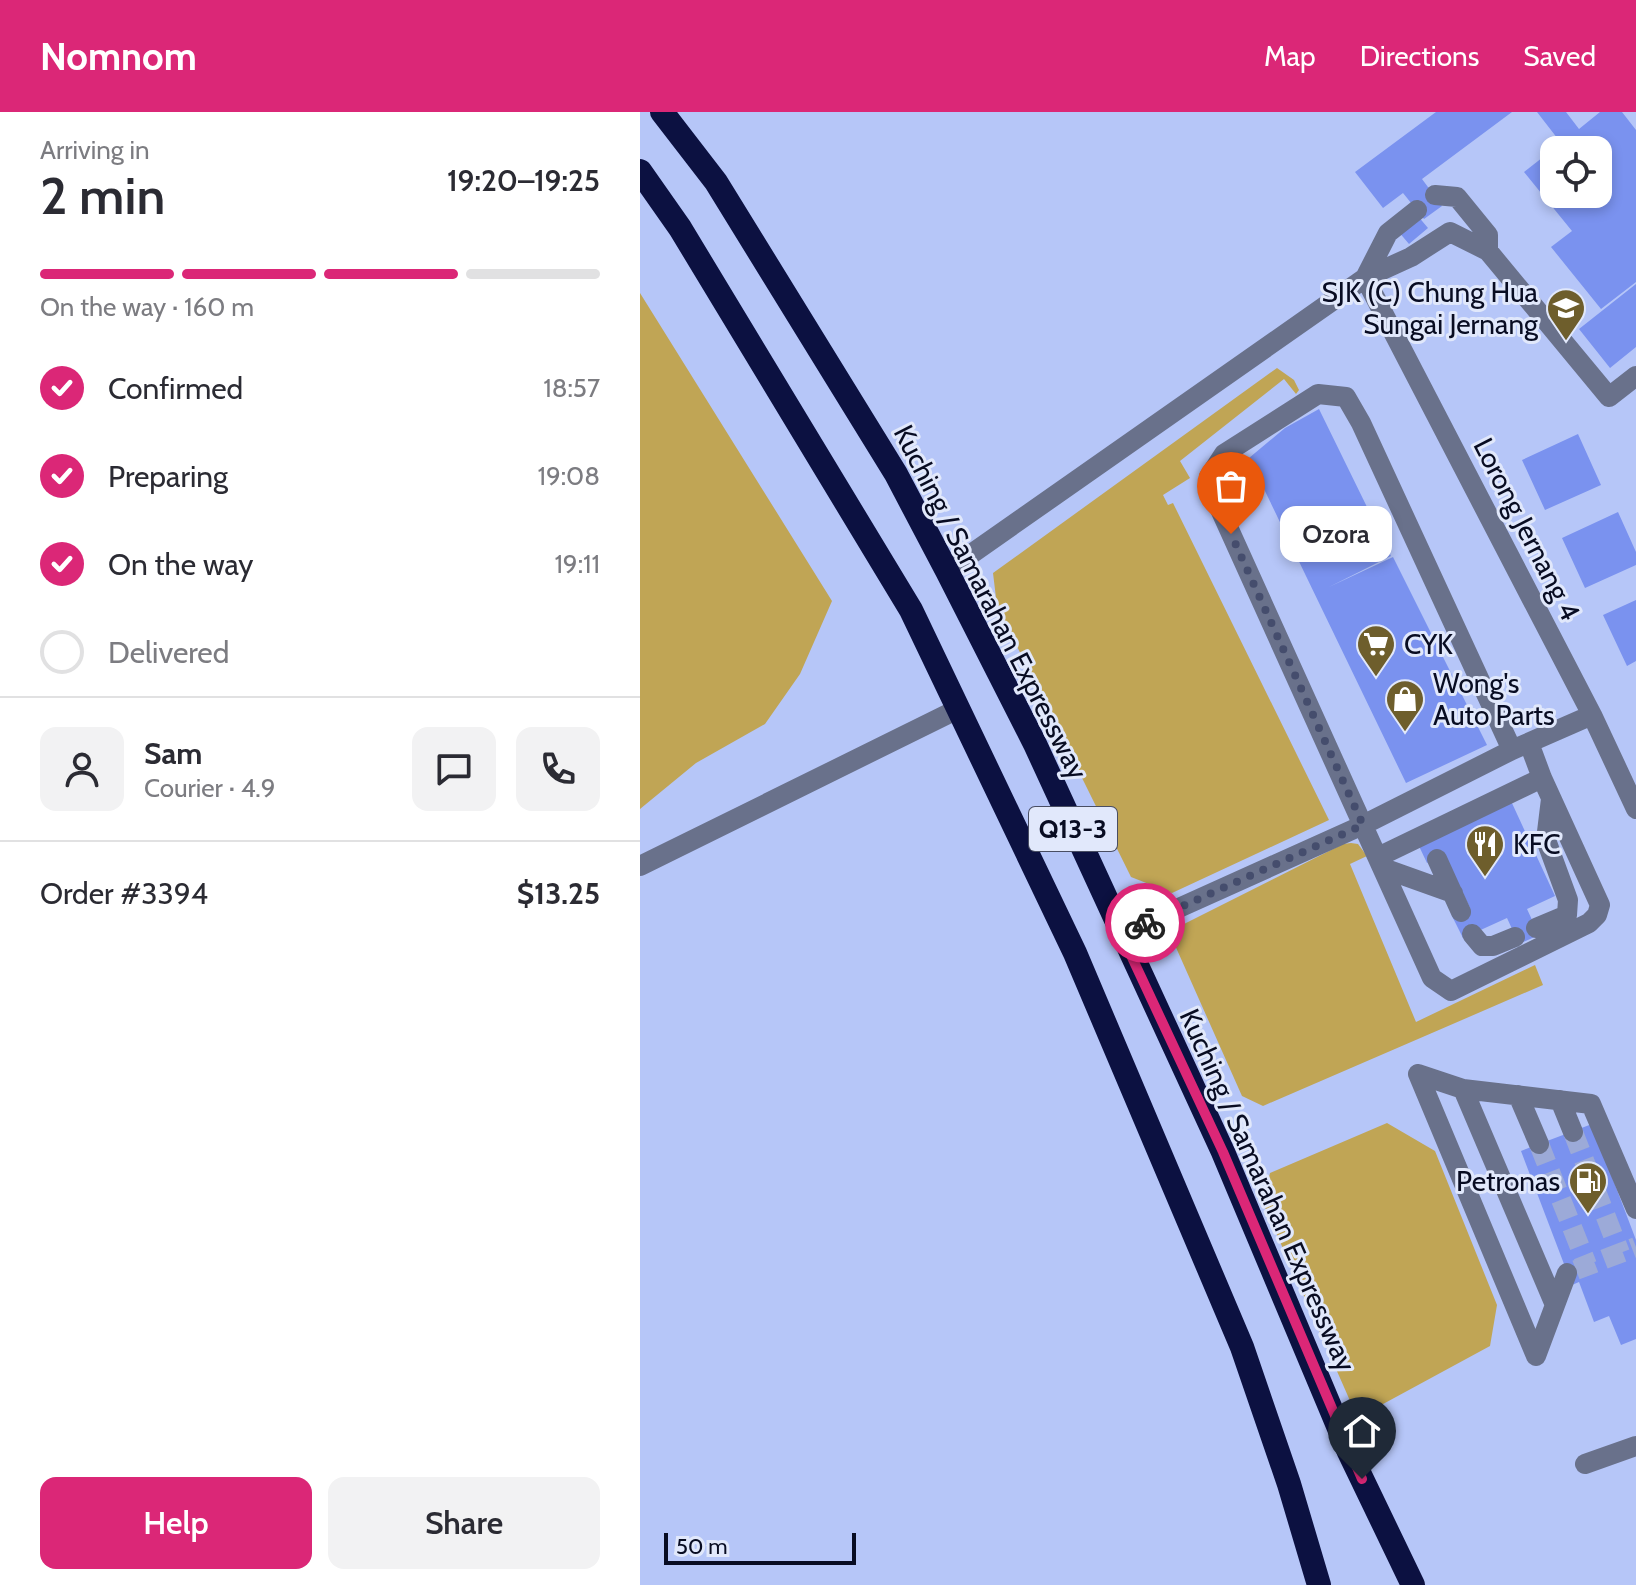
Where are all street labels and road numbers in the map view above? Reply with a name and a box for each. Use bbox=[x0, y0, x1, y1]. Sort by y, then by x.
street label: Kuching / Samarahan Expressway bbox=[887, 419, 1095, 785]
street label: Lorong Jernang 4 bbox=[1466, 432, 1588, 626]
road number: Q13-3 bbox=[1029, 807, 1117, 851]
street label: Kuching / Samarahan Expressway bbox=[1173, 1004, 1363, 1376]

